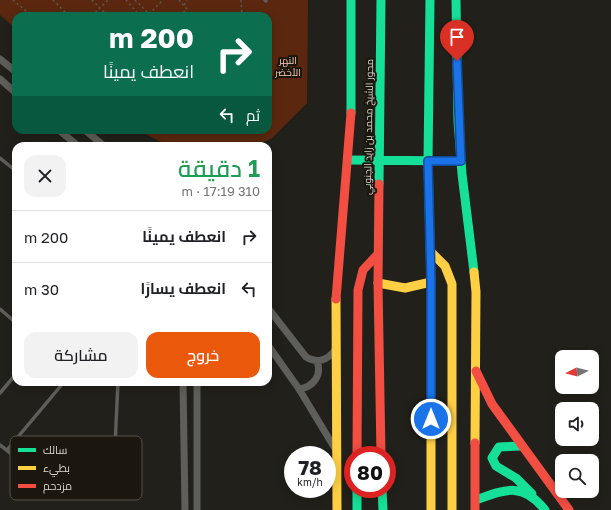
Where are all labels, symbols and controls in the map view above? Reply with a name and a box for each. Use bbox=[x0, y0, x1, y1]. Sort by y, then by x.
pin bbox=[440, 20, 474, 61]
text: 200 m bbox=[109, 21, 194, 54]
icon: arrive bbox=[446, 26, 468, 48]
icon: right bbox=[208, 28, 260, 80]
park label: النهر الأخضر bbox=[274, 54, 301, 78]
street label: محور الشيخ محمد بن زايد الجنوبي bbox=[361, 59, 377, 195]
text: انعطف يمينًا bbox=[103, 60, 194, 82]
icon: left bbox=[216, 104, 238, 126]
text: ثم bbox=[246, 106, 260, 124]
text: 1 دقيقة bbox=[178, 153, 260, 182]
button: close bbox=[24, 155, 66, 197]
text: 310 m · 17:19 bbox=[182, 183, 260, 199]
icon: right bbox=[238, 226, 260, 248]
text: انعطف يمينًا bbox=[142, 227, 226, 245]
text: 200 m bbox=[24, 228, 68, 246]
icon: left bbox=[238, 278, 260, 300]
text: انعطف يسارًا bbox=[140, 279, 226, 297]
text: 30 m bbox=[24, 280, 59, 298]
button: مشاركة bbox=[24, 332, 138, 378]
button: خروج bbox=[146, 332, 260, 378]
north arrow bbox=[555, 350, 599, 394]
map controls bbox=[555, 350, 599, 498]
position arrow bbox=[410, 398, 452, 440]
button: sound bbox=[555, 402, 599, 446]
legend bbox=[10, 436, 142, 500]
text: سالك bbox=[43, 443, 67, 456]
speed limit sign: 80 bbox=[344, 446, 396, 498]
button: search bbox=[555, 454, 599, 498]
text: 78 bbox=[298, 455, 322, 479]
text: بطيء bbox=[43, 461, 70, 477]
text: km/h bbox=[297, 476, 323, 488]
text: مزدحم bbox=[43, 479, 72, 494]

